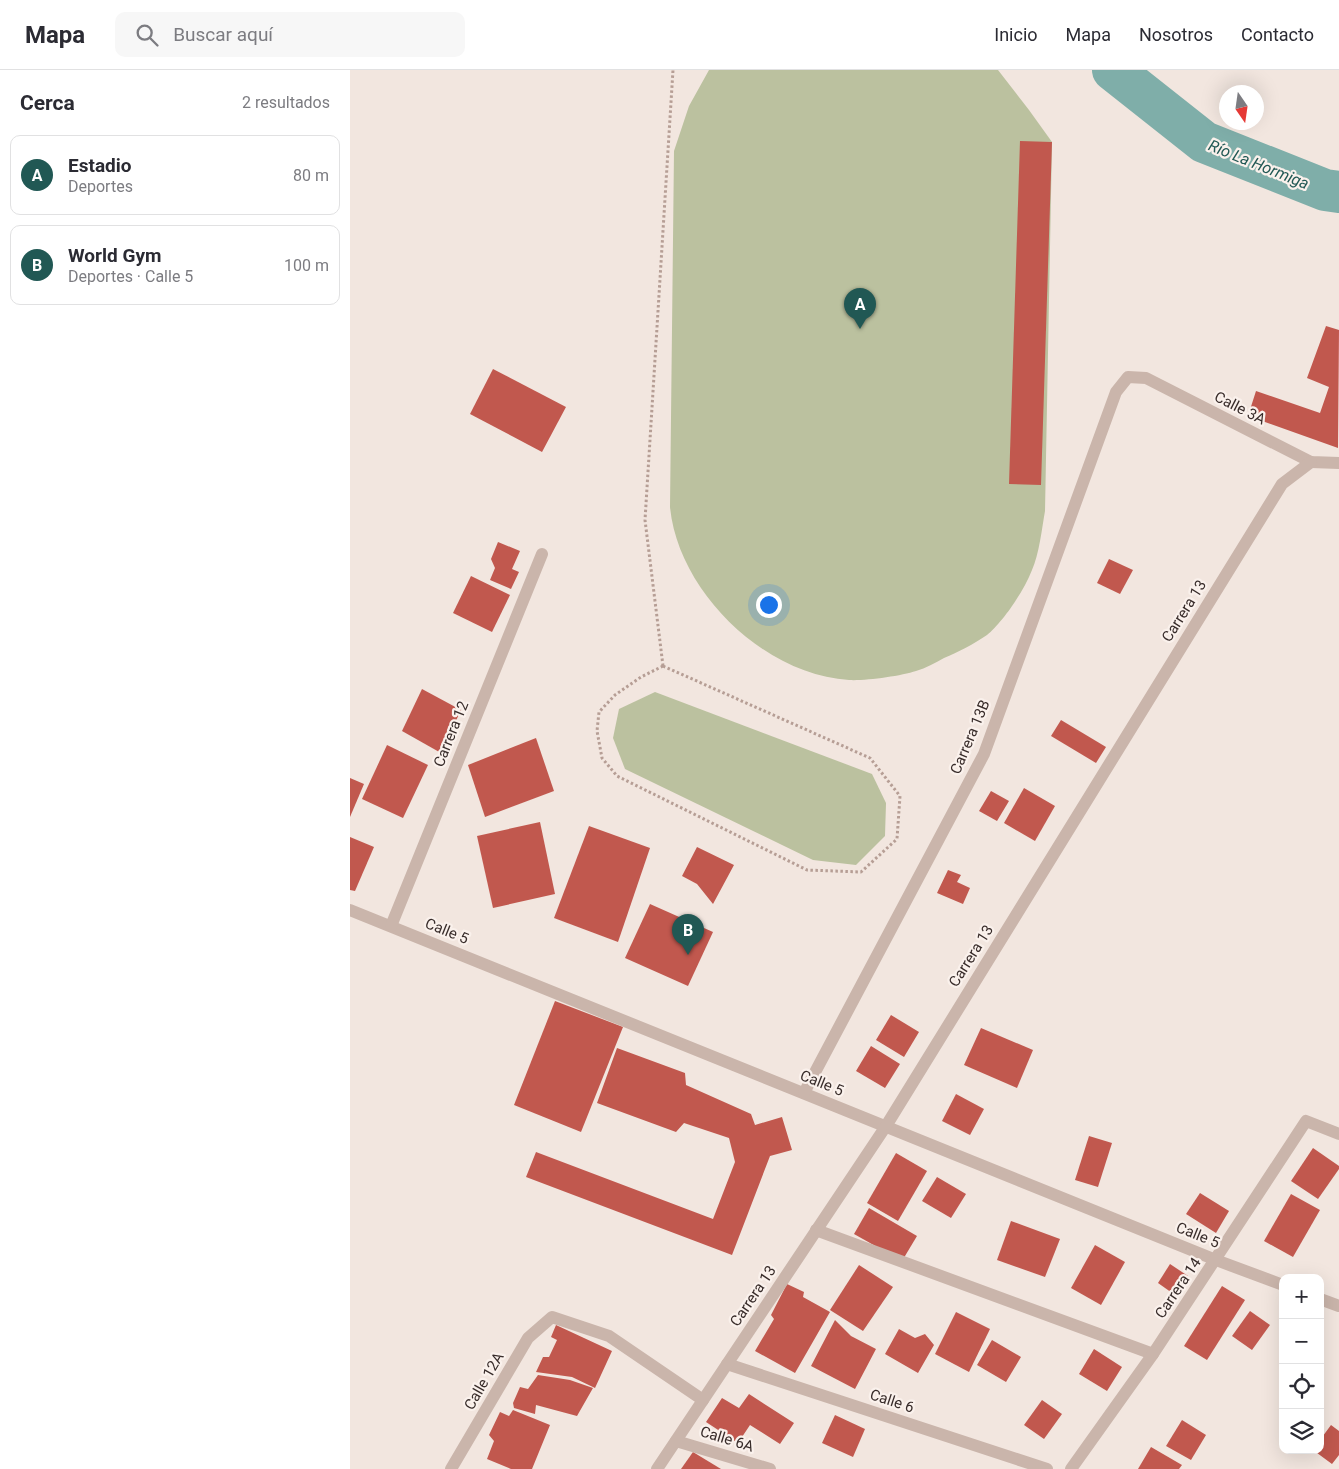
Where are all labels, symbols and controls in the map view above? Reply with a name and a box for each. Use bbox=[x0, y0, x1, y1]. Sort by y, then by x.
search box bbox=[115, 12, 465, 57]
text: Mapa bbox=[25, 21, 85, 49]
icon: search bbox=[133, 21, 161, 49]
text: Buscar aquí bbox=[173, 23, 273, 46]
text: Inicio bbox=[994, 24, 1038, 45]
text: Mapa bbox=[1066, 24, 1111, 45]
text: Nosotros bbox=[1139, 24, 1213, 45]
text: Contacto bbox=[1241, 24, 1314, 45]
north arrow bbox=[1219, 85, 1264, 130]
text: Cerca bbox=[20, 91, 75, 115]
text: 2 resultados bbox=[242, 93, 330, 112]
water label: Río La Hormiga bbox=[1206, 136, 1312, 193]
text: Estadio bbox=[68, 154, 132, 177]
text: A bbox=[32, 166, 42, 185]
text: 80 m bbox=[293, 166, 329, 185]
text: Deportes bbox=[68, 177, 133, 196]
text: World Gym bbox=[68, 244, 161, 267]
text: B bbox=[32, 256, 42, 275]
text: 100 m bbox=[284, 256, 329, 275]
text: Deportes · Calle 5 bbox=[68, 267, 193, 286]
pin: A bbox=[844, 288, 876, 329]
street label: Calle 3A bbox=[1211, 387, 1269, 429]
street label: Carrera 13 bbox=[1158, 577, 1210, 645]
your location bbox=[756, 592, 782, 618]
street label: Carrera 13B bbox=[946, 697, 994, 777]
street label: Carrera 12 bbox=[430, 698, 472, 770]
street label: Calle 5 bbox=[423, 914, 471, 948]
pin: B bbox=[672, 914, 704, 955]
street label: Carrera 13 bbox=[945, 922, 997, 990]
street label: Calle 5 bbox=[798, 1066, 846, 1100]
street label: Calle 5 bbox=[1174, 1218, 1222, 1252]
street label: Carrera 14 bbox=[1151, 1254, 1205, 1322]
street label: Carrera 13 bbox=[726, 1262, 780, 1330]
map controls bbox=[1279, 1274, 1324, 1454]
button: + bbox=[1279, 1274, 1324, 1319]
button: − bbox=[1279, 1319, 1324, 1364]
street label: Calle 12A bbox=[460, 1349, 508, 1413]
button: locate bbox=[1279, 1364, 1324, 1409]
street label: Calle 6 bbox=[868, 1385, 916, 1417]
button: layers bbox=[1279, 1409, 1324, 1454]
street label: Calle 6A bbox=[698, 1422, 756, 1456]

